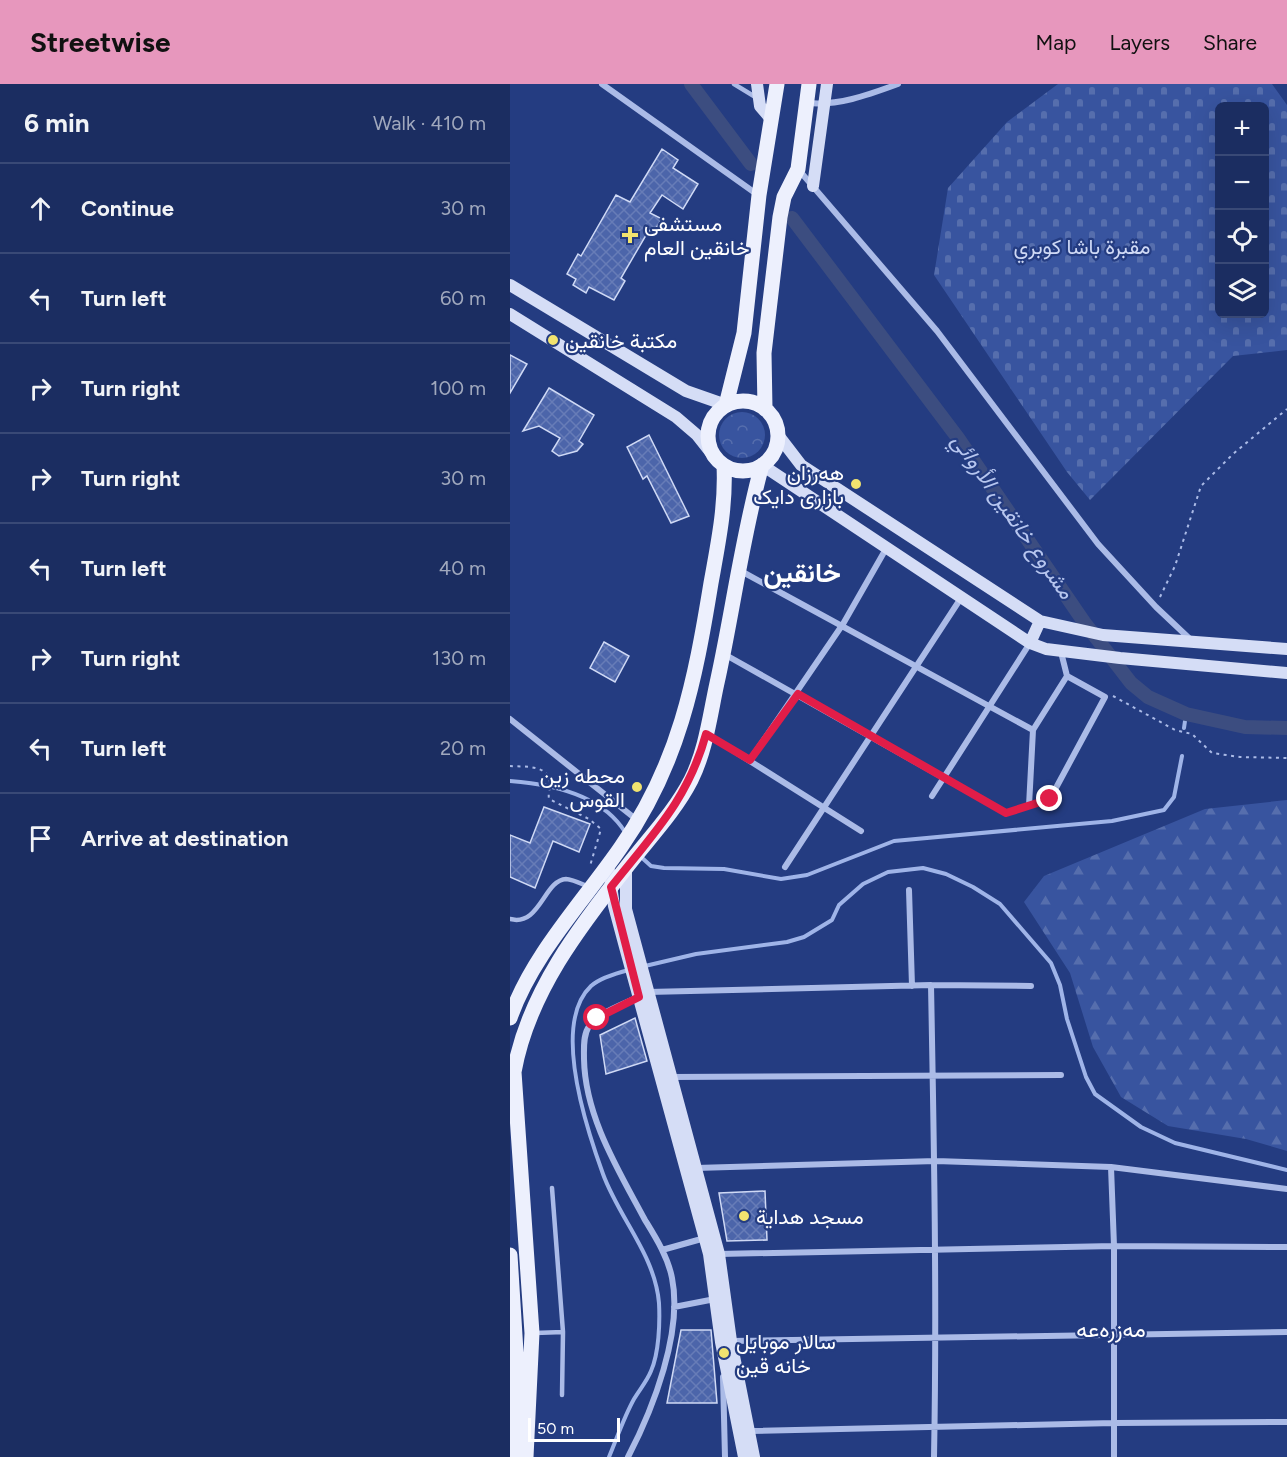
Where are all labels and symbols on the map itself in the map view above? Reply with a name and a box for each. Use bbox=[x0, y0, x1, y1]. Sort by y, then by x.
place label: مستشفى خانقين العام bbox=[644, 211, 750, 262]
marker: مستشفى خانقين العام bbox=[621, 226, 639, 244]
park label: مقبرة باشا كوبري bbox=[1013, 234, 1151, 264]
place label: مكتبة خانقين bbox=[565, 328, 677, 353]
marker: مكتبة خانقين bbox=[546, 333, 560, 347]
water label: مشروع خانقين الأروائي bbox=[943, 428, 1080, 606]
place label: هەرزان بازاری دایک bbox=[753, 460, 844, 510]
marker: هەرزان بازاری دایک bbox=[849, 477, 863, 491]
district label: خانقين bbox=[763, 556, 841, 589]
place label: محطه زين القوس bbox=[540, 763, 625, 813]
marker: محطه زين القوس bbox=[630, 780, 644, 794]
route end bbox=[1036, 785, 1062, 811]
route start bbox=[583, 1004, 609, 1030]
place label: مسجد هداية bbox=[756, 1204, 864, 1229]
marker: مسجد هداية bbox=[737, 1209, 751, 1223]
district label: مەزرەعە bbox=[1076, 1316, 1146, 1343]
place label: سالار موبايل خانه قين bbox=[736, 1329, 836, 1378]
marker: سالار موبايل خانه قين bbox=[717, 1346, 731, 1360]
scale bar bbox=[528, 1415, 620, 1442]

